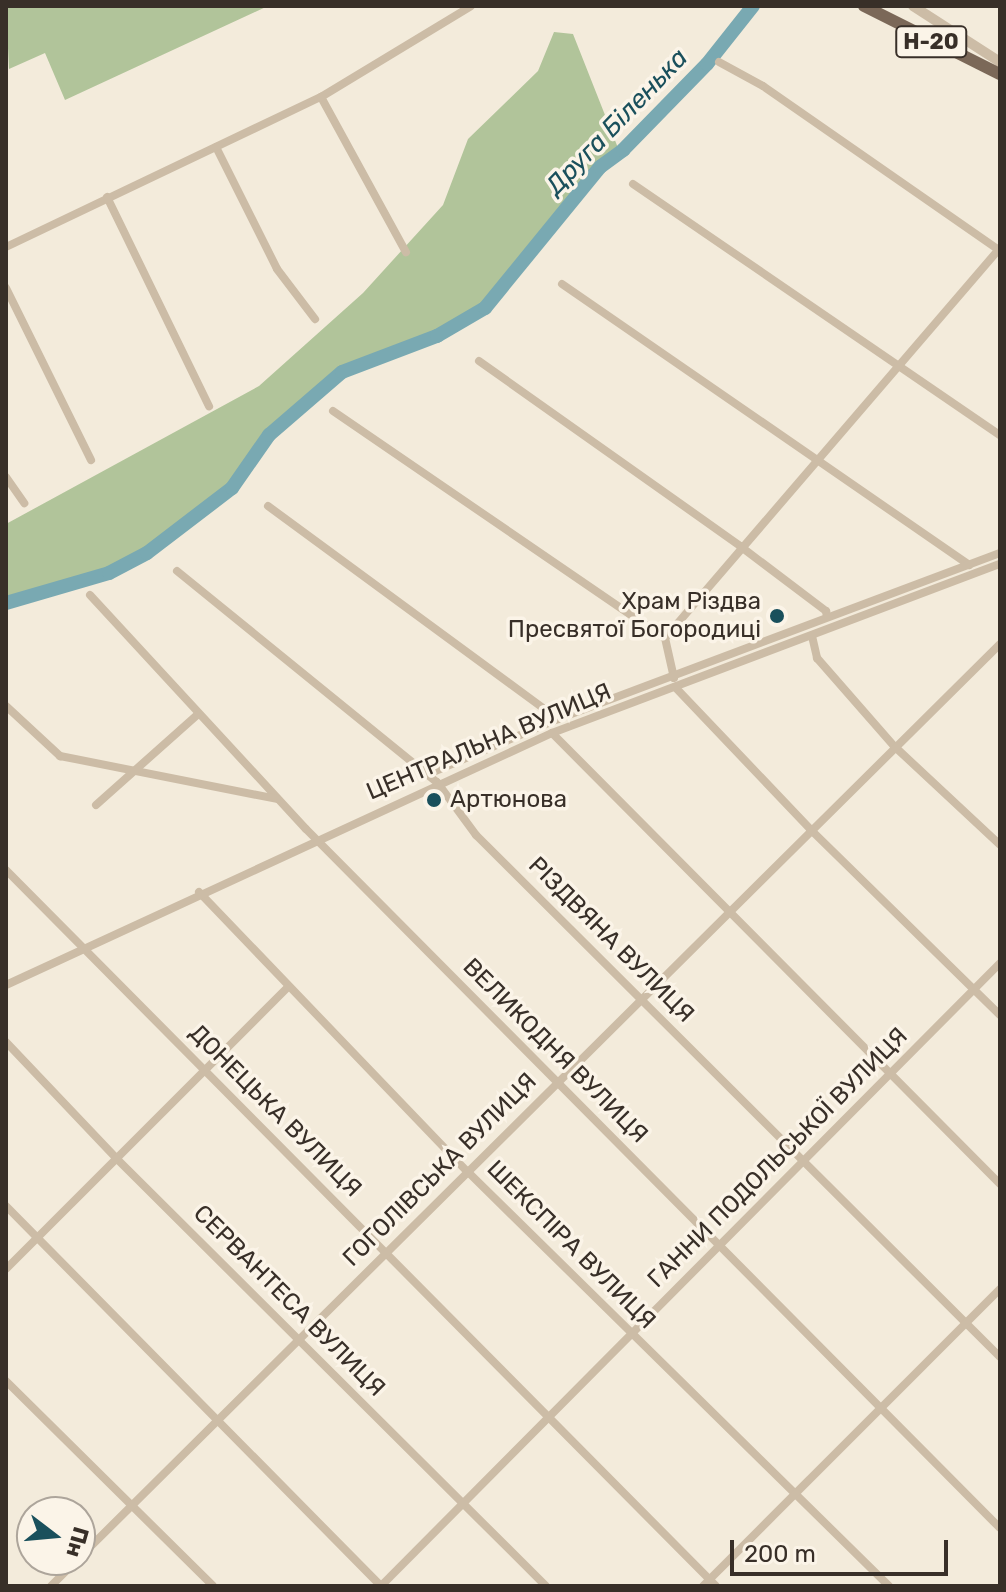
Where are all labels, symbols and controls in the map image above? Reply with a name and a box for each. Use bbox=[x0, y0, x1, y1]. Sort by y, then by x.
road number: Н-20 bbox=[895, 24, 967, 60]
water label: Друга Біленька bbox=[539, 42, 695, 202]
place label: Храм Різдва Пресвятої Богородиці bbox=[508, 588, 761, 644]
marker: Храм Різдва Пресвятої Богородиці bbox=[768, 607, 786, 625]
street label: ЦЕНТРАЛЬНА ВУЛИЦЯ bbox=[362, 677, 616, 807]
place label: Артюнова bbox=[450, 786, 567, 814]
marker: Артюнова bbox=[425, 791, 443, 809]
street label: РІЗДВЯНА ВУЛИЦЯ bbox=[522, 851, 700, 1029]
street label: ВЕЛИКОДНЯ ВУЛИЦЯ bbox=[457, 953, 653, 1149]
street label: ДОНЕЦЬКА ВУЛИЦЯ bbox=[183, 1019, 367, 1203]
street label: ГАННИ ПОДОЛЬСЬКОЇ ВУЛИЦЯ bbox=[642, 1022, 914, 1294]
street label: ГОГОЛІВСЬКА ВУЛИЦЯ bbox=[337, 1067, 543, 1273]
street label: ШЕКСПІРА ВУЛИЦЯ bbox=[481, 1155, 661, 1335]
street label: СЕРВАНТЕСА ВУЛИЦЯ bbox=[187, 1199, 391, 1403]
north arrow bbox=[16, 1496, 96, 1576]
text: Пн bbox=[60, 1524, 95, 1561]
scale bar bbox=[734, 1524, 952, 1574]
text: 200 m bbox=[744, 1540, 816, 1568]

